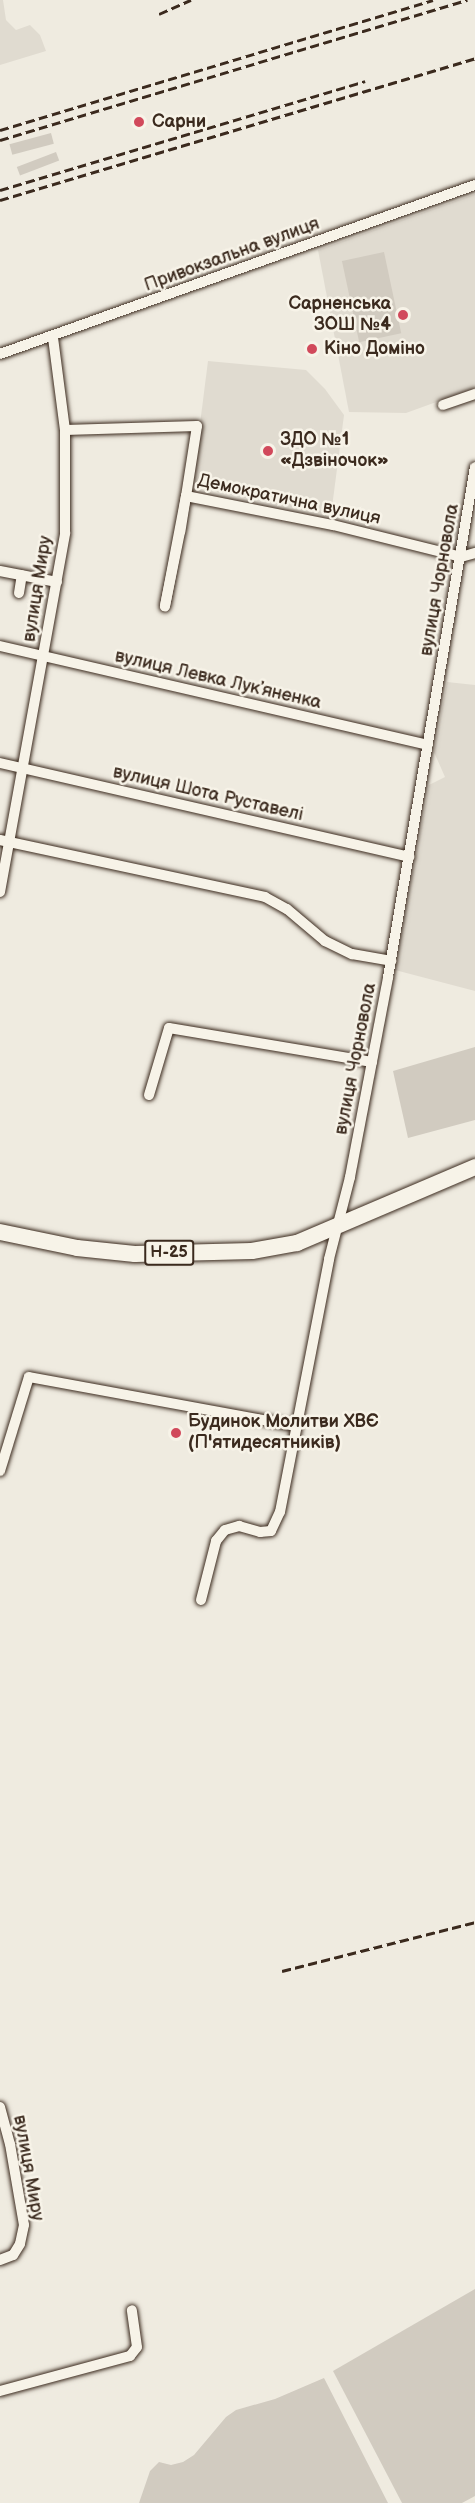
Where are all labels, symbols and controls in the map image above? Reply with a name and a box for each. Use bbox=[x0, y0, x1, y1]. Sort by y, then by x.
place label: Сарни bbox=[152, 111, 206, 133]
marker: Сарни bbox=[130, 113, 148, 131]
street label: Привокзальна вулиця bbox=[142, 213, 322, 297]
place label: Сарненська ЗОШ №4 bbox=[288, 294, 391, 336]
marker: Сарненська ЗОШ №4 bbox=[396, 308, 410, 322]
place label: Кіно Доміно bbox=[324, 338, 425, 360]
marker: Кіно Доміно bbox=[305, 342, 319, 356]
place label: ЗДО №1 «Дзвіночок» bbox=[280, 430, 389, 472]
marker: ЗДО №1 «Дзвіночок» bbox=[261, 444, 275, 458]
street label: Демократична вулиця bbox=[196, 470, 382, 530]
street label: вулиця Чорновола bbox=[416, 502, 464, 658]
street label: вулиця Миру bbox=[19, 534, 57, 644]
street label: вулиця Левка Лукʼяненка bbox=[113, 646, 323, 714]
street label: вулиця Шота Руставелі bbox=[111, 762, 305, 826]
street label: вулиця Чорновола bbox=[331, 981, 381, 1137]
road number: Н-25 bbox=[144, 1240, 195, 1266]
place label: Будинок Молитви ХВЄ (П'ятидесятників) bbox=[188, 1412, 379, 1454]
marker: Будинок Молитви ХВЄ (П'ятидесятників) bbox=[169, 1426, 183, 1440]
street label: вулиця Миру bbox=[8, 2113, 48, 2223]

